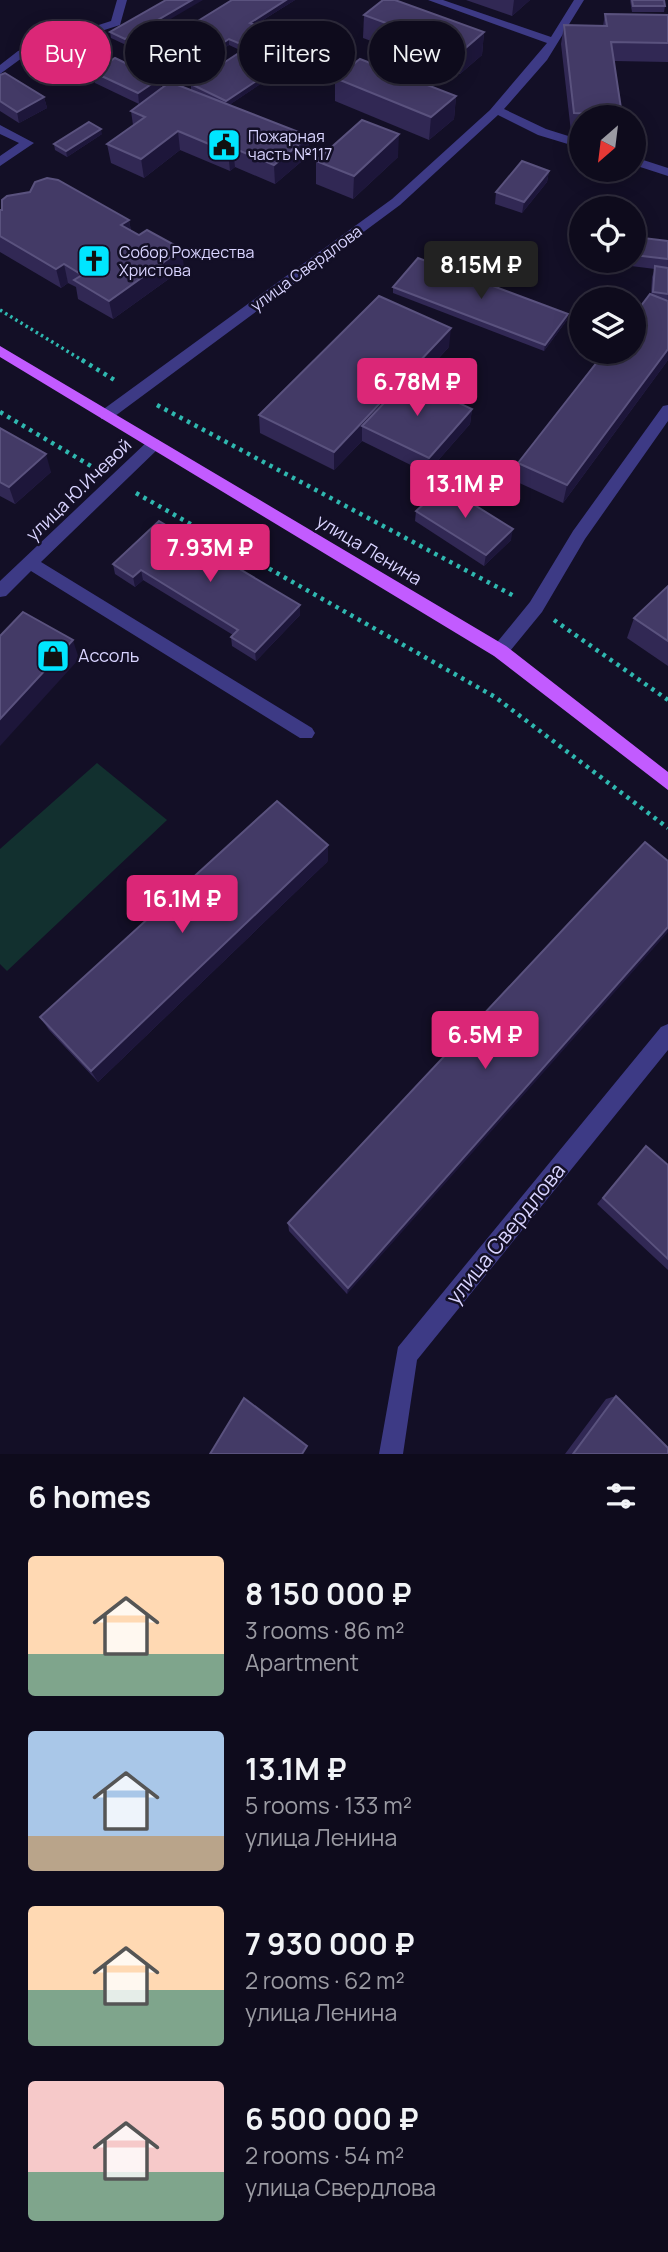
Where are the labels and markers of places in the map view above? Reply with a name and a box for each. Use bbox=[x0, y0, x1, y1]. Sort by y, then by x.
place label: Пожарная часть №117 bbox=[248, 125, 332, 165]
public building icon: Пожарная часть №117 bbox=[205, 126, 243, 164]
place label: Собор Рождества Христова bbox=[119, 241, 254, 281]
church icon: Собор Рождества Христова bbox=[75, 242, 113, 280]
pin: 8.15M ₽ bbox=[416, 242, 546, 301]
pin: 6.78M ₽ bbox=[352, 358, 482, 418]
pin: 13.1M ₽ bbox=[400, 461, 530, 520]
pin: 7.93M ₽ bbox=[145, 524, 275, 584]
shop icon: Ассоль bbox=[34, 637, 72, 675]
place label: Ассоль bbox=[78, 643, 139, 667]
pin: 16.1M ₽ bbox=[117, 876, 247, 935]
pin: 6.5M ₽ bbox=[428, 1012, 542, 1071]

